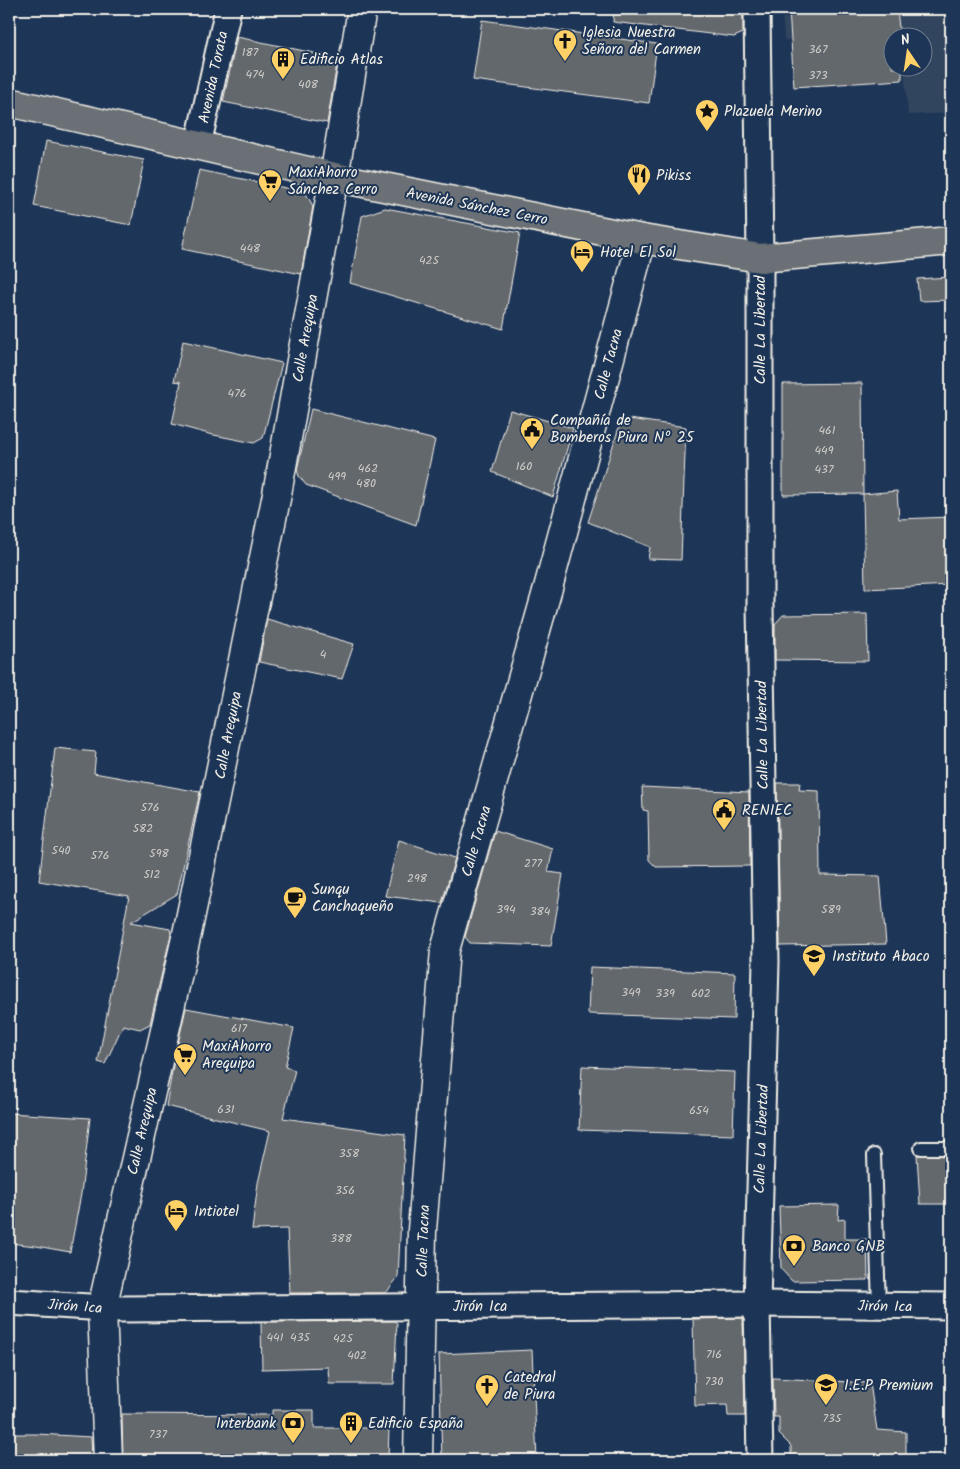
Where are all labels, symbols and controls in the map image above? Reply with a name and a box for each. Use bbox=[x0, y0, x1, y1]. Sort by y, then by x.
place label: Iglesia Nuestra Señora del Carmen bbox=[582, 21, 701, 62]
church icon: Iglesia Nuestra Señora del Carmen bbox=[552, 28, 578, 62]
north arrow bbox=[882, 28, 932, 78]
street label: Avenida Torata bbox=[192, 29, 235, 126]
text: N bbox=[899, 29, 912, 52]
house number: 367 bbox=[808, 40, 828, 59]
house number: 187 bbox=[242, 43, 259, 62]
building icon: Edificio Atlas bbox=[270, 46, 296, 80]
place label: Edificio Atlas bbox=[300, 48, 383, 72]
house number: 474 bbox=[246, 65, 265, 84]
house number: 373 bbox=[808, 66, 828, 85]
house number: 408 bbox=[298, 75, 319, 94]
place icon: Plazuela Merino bbox=[694, 98, 720, 132]
place label: Plazuela Merino bbox=[724, 100, 822, 124]
place label: MaxiAhorro Sánchez Cerro bbox=[288, 161, 378, 202]
restaurant icon: Pikiss bbox=[626, 162, 652, 196]
place label: Pikiss bbox=[656, 164, 692, 188]
supermarket icon: MaxiAhorro Sánchez Cerro bbox=[257, 168, 283, 202]
street label: Avenida Sánchez Cerro bbox=[404, 181, 550, 233]
house number: 448 bbox=[240, 239, 261, 258]
hotel icon: Hotel El Sol bbox=[569, 239, 595, 273]
place label: Hotel El Sol bbox=[600, 241, 676, 265]
house number: 425 bbox=[419, 251, 441, 270]
street label: Calle La Libertad bbox=[749, 275, 773, 385]
street label: Calle Arequipa bbox=[286, 292, 326, 384]
street label: Calle Tacna bbox=[588, 326, 630, 403]
house number: 476 bbox=[228, 384, 246, 403]
place label: Compañía de Bomberos Piura Nº 25 bbox=[550, 409, 695, 450]
public building icon: Compañía de Bomberos Piura Nº 25 bbox=[519, 416, 545, 450]
house number: 461 bbox=[818, 421, 836, 440]
house number: 449 bbox=[814, 441, 834, 460]
house number: 160 bbox=[516, 457, 532, 476]
house number: 462 bbox=[358, 459, 378, 478]
house number: 437 bbox=[815, 460, 834, 479]
house number: 499 bbox=[328, 467, 346, 486]
house number: 480 bbox=[356, 474, 376, 493]
house number: 4 bbox=[320, 645, 327, 664]
street label: Calle La Libertad bbox=[750, 680, 776, 790]
street label: Calle Arequipa bbox=[209, 689, 249, 781]
public building icon: RENIEC bbox=[711, 797, 737, 831]
house number: 576 bbox=[141, 798, 159, 817]
place label: RENIEC bbox=[742, 799, 792, 823]
street label: Calle Tacna bbox=[455, 803, 499, 880]
house number: 582 bbox=[133, 819, 153, 838]
house number: 540 bbox=[51, 841, 71, 860]
house number: 598 bbox=[149, 844, 170, 863]
house number: 576 bbox=[91, 846, 109, 865]
house number: 277 bbox=[524, 854, 542, 873]
house number: 512 bbox=[143, 865, 161, 884]
house number: 298 bbox=[407, 869, 428, 888]
place label: Sunqu Canchaqueño bbox=[312, 878, 394, 919]
cafe icon: Sunqu Canchaqueño bbox=[282, 885, 308, 919]
house number: 394 bbox=[496, 900, 516, 919]
house number: 589 bbox=[821, 900, 841, 919]
house number: 384 bbox=[530, 902, 551, 921]
school or university icon: Instituto Abaco bbox=[801, 943, 827, 977]
place label: Instituto Abaco bbox=[832, 945, 930, 969]
house number: 349 bbox=[621, 983, 641, 1002]
house number: 339 bbox=[655, 984, 675, 1003]
house number: 602 bbox=[691, 984, 711, 1003]
house number: 617 bbox=[231, 1019, 247, 1038]
place label: MaxiAhorro Arequipa bbox=[202, 1035, 272, 1076]
supermarket icon: MaxiAhorro Arequipa bbox=[172, 1042, 198, 1076]
street label: Calle La Libertad bbox=[748, 1084, 776, 1194]
street label: Calle Arequipa bbox=[121, 1085, 165, 1177]
house number: 631 bbox=[217, 1100, 235, 1119]
house number: 654 bbox=[689, 1101, 709, 1120]
house number: 358 bbox=[339, 1144, 360, 1163]
house number: 356 bbox=[335, 1181, 355, 1200]
hotel icon: Intiotel bbox=[163, 1198, 189, 1232]
place label: Intiotel bbox=[194, 1200, 239, 1224]
street label: Calle Tacna bbox=[411, 1204, 437, 1278]
house number: 388 bbox=[330, 1229, 352, 1248]
bank icon: Banco GNB bbox=[781, 1233, 807, 1267]
place label: Banco GNB bbox=[812, 1235, 885, 1259]
street label: Jirón Ica bbox=[47, 1293, 103, 1321]
street label: Jirón Ica bbox=[453, 1295, 507, 1319]
street label: Jirón Ica bbox=[857, 1295, 913, 1319]
house number: 441 bbox=[267, 1328, 284, 1347]
house number: 435 bbox=[290, 1328, 312, 1347]
house number: 425 bbox=[333, 1329, 355, 1348]
house number: 716 bbox=[706, 1345, 722, 1364]
house number: 402 bbox=[347, 1346, 367, 1365]
place label: Catedral de Piura bbox=[504, 1366, 556, 1407]
house number: 730 bbox=[705, 1372, 723, 1391]
school or university icon: I.E.P Premium bbox=[813, 1372, 839, 1406]
church icon: Catedral de Piura bbox=[474, 1373, 500, 1407]
place label: I.E.P Premium bbox=[844, 1374, 933, 1398]
house number: 735 bbox=[823, 1409, 843, 1428]
bank icon: Interbank bbox=[280, 1410, 306, 1444]
building icon: Edificio España bbox=[338, 1410, 364, 1444]
place label: Interbank bbox=[216, 1412, 277, 1436]
place label: Edificio España bbox=[368, 1412, 463, 1436]
house number: 737 bbox=[149, 1425, 167, 1444]

